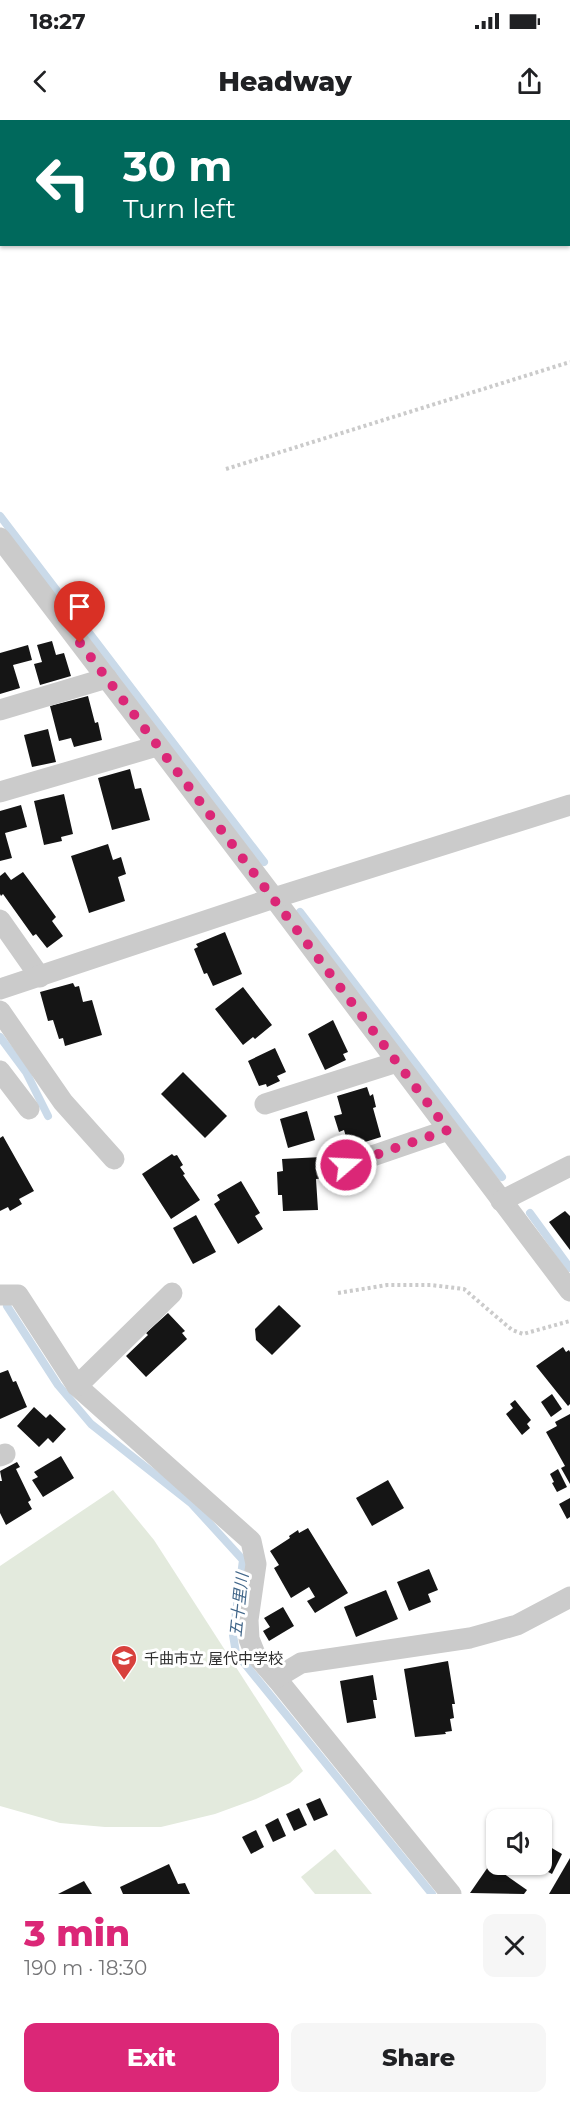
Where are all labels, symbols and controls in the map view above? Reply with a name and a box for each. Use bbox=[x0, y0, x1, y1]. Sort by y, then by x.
text: 18:27 bbox=[30, 8, 86, 35]
icon: back bbox=[24, 65, 57, 98]
text: Headway bbox=[218, 65, 352, 98]
icon: share bbox=[513, 65, 546, 98]
text: 30 m bbox=[123, 140, 232, 192]
icon: left bbox=[24, 144, 102, 222]
text: Turn left bbox=[123, 192, 236, 225]
pin bbox=[54, 581, 105, 643]
icon: arrive bbox=[63, 590, 96, 623]
position arrow bbox=[314, 1133, 378, 1197]
water label: 五十里川 bbox=[226, 1570, 252, 1638]
school or university icon: 千曲市立 屋代中学校 bbox=[109, 1643, 139, 1681]
place label: 千曲市立 屋代中学校 bbox=[144, 1649, 283, 1668]
map controls bbox=[486, 1809, 552, 1875]
button: sound bbox=[486, 1809, 552, 1875]
text: 3 min bbox=[24, 1911, 130, 1955]
button: close bbox=[483, 1914, 546, 1977]
text: 190 m · 18:30 bbox=[24, 1956, 147, 1980]
button: Exit bbox=[24, 2023, 279, 2092]
button: Share bbox=[291, 2023, 546, 2092]

